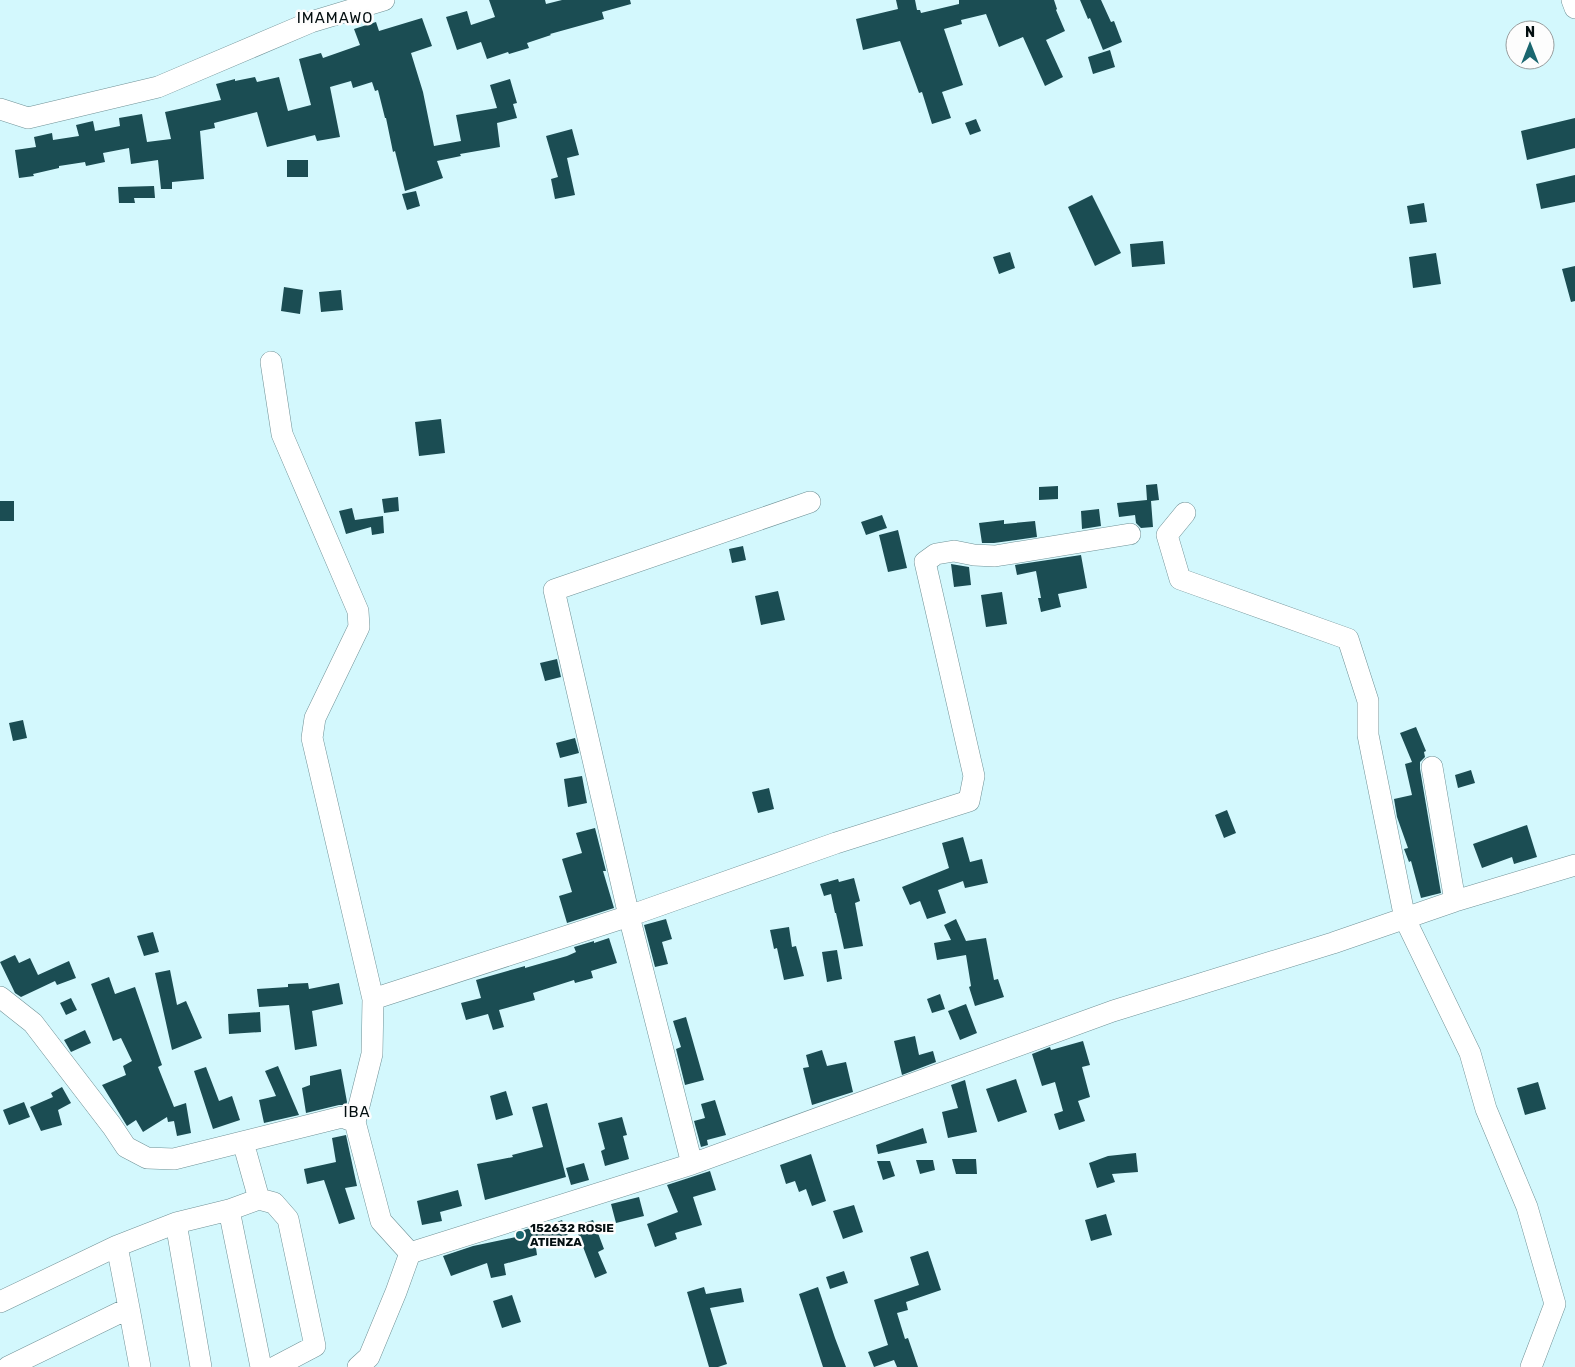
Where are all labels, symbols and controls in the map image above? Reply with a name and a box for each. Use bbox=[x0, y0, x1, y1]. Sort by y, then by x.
district label: IMAMAWO bbox=[297, 9, 373, 27]
north arrow bbox=[1505, 20, 1555, 70]
text: N bbox=[1525, 24, 1535, 41]
district label: IBA bbox=[343, 1103, 371, 1121]
place label: 152632 ROSIE ATIENZA bbox=[530, 1221, 614, 1249]
marker: 152632 ROSIE ATIENZA bbox=[514, 1229, 526, 1241]

